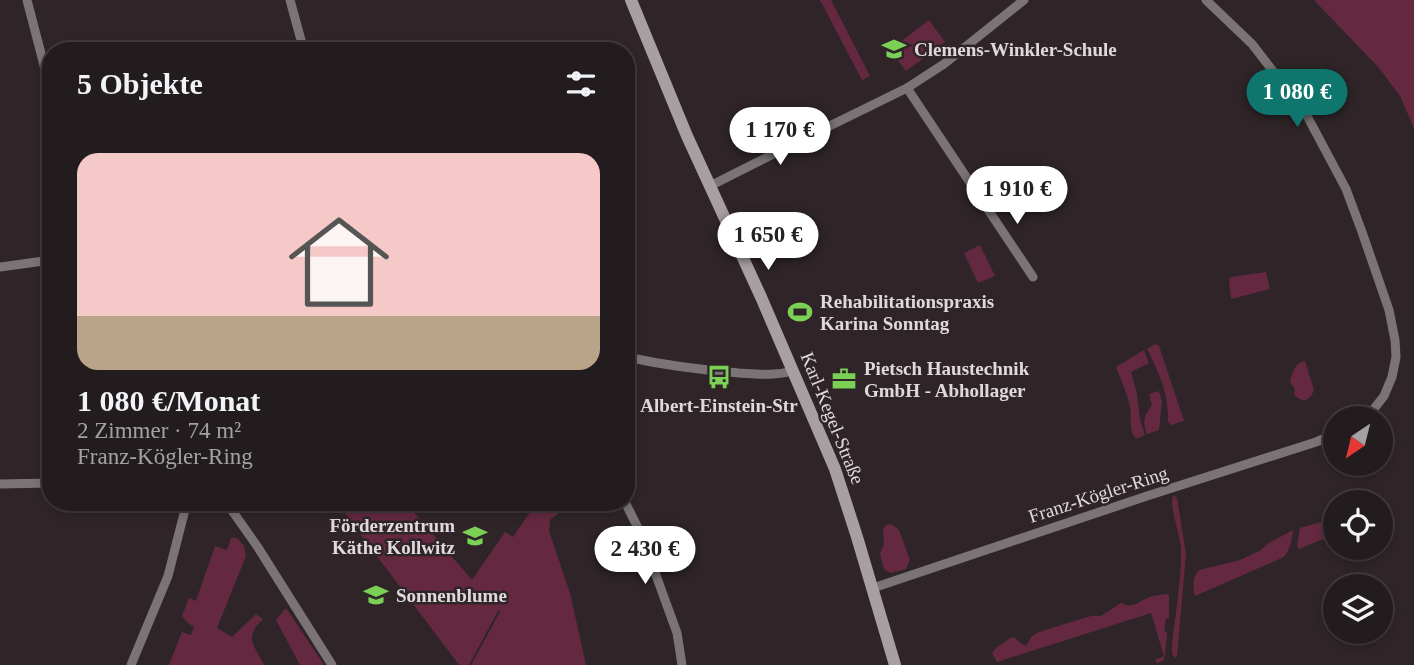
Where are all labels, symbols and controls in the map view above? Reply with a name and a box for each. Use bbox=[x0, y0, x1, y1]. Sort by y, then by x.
school or university icon: Clemens-Winkler-Schule bbox=[880, 35, 908, 63]
place label: Clemens-Winkler-Schule bbox=[914, 39, 1117, 60]
icon: filters bbox=[562, 65, 600, 103]
text: 5 Objekte bbox=[77, 67, 203, 100]
pin: 1 080 € bbox=[1232, 69, 1362, 129]
text: 1 080 € bbox=[1263, 79, 1332, 104]
pin: 1 170 € bbox=[715, 108, 845, 167]
text: 1 170 € bbox=[746, 117, 815, 142]
pin: 1 910 € bbox=[952, 166, 1082, 226]
text: 1 910 € bbox=[983, 176, 1052, 201]
icon: home bbox=[276, 199, 402, 325]
pin: 1 650 € bbox=[703, 212, 833, 272]
text: 1 650 € bbox=[734, 222, 803, 247]
place label: Rehabilitationspraxis Karina Sonntag bbox=[820, 291, 994, 334]
sports icon: Rehabilitationspraxis Karina Sonntag bbox=[786, 298, 814, 326]
street label: Karl-Kegel-Straße bbox=[797, 349, 869, 487]
place label: Pietsch Haustechnik GmbH - Abhollager bbox=[864, 358, 1030, 401]
bus stop icon: Albert-Einstein-Str bbox=[705, 363, 733, 391]
office icon: Pietsch Haustechnik GmbH - Abhollager bbox=[830, 365, 858, 393]
text: 1 080 €/Monat bbox=[77, 384, 260, 417]
place label: Albert-Einstein-Str bbox=[640, 395, 798, 416]
north arrow bbox=[1323, 406, 1393, 476]
map controls bbox=[1323, 406, 1393, 644]
text: 2 Zimmer · 74 m² bbox=[77, 418, 241, 443]
text: Franz-Kögler-Ring bbox=[77, 444, 253, 469]
street label: Franz-Kögler-Ring bbox=[1026, 462, 1171, 527]
button: locate bbox=[1323, 490, 1393, 560]
place label: Förderzentrum Käthe Kollwitz bbox=[329, 515, 456, 558]
school or university icon: Förderzentrum Käthe Kollwitz bbox=[461, 522, 489, 550]
pin: 2 430 € bbox=[580, 526, 710, 586]
text: 2 430 € bbox=[611, 536, 680, 561]
button: layers bbox=[1323, 574, 1393, 644]
school or university icon: Sonnenblume bbox=[362, 581, 390, 609]
place label: Sonnenblume bbox=[396, 585, 507, 606]

